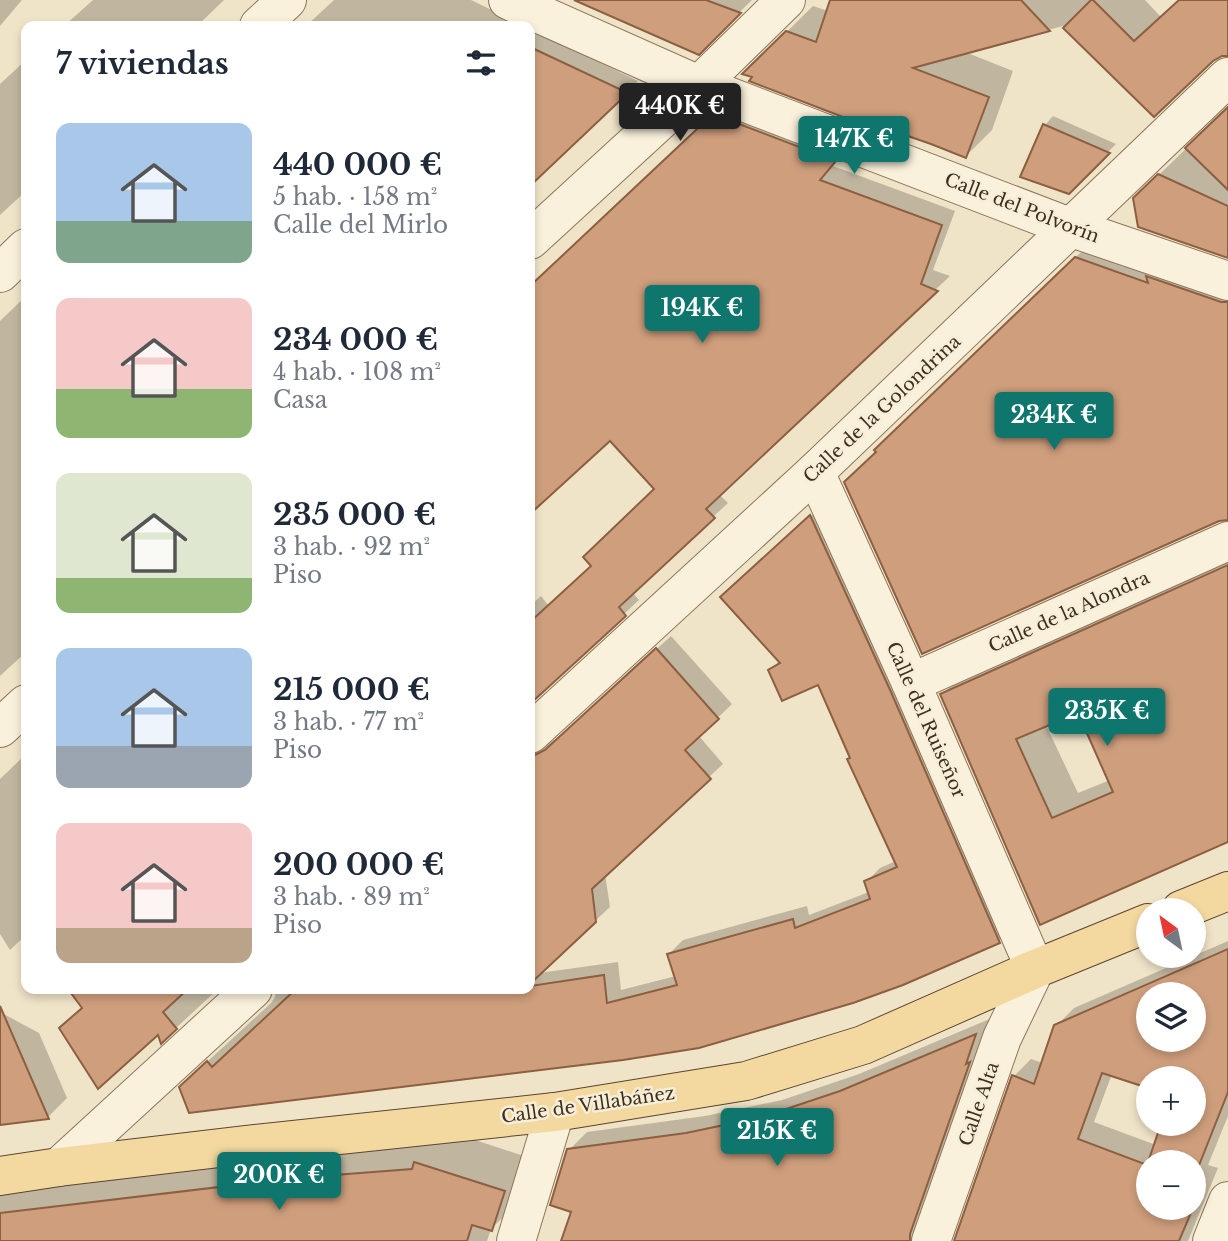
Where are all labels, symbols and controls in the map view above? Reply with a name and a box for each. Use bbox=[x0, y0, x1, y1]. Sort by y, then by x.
icon: filters bbox=[462, 44, 500, 82]
text: 7 viviendas bbox=[56, 45, 229, 82]
pin: 440K € bbox=[623, 83, 737, 143]
text: 440K € bbox=[635, 92, 725, 120]
pin: 147K € bbox=[797, 116, 911, 176]
text: 147K € bbox=[814, 125, 894, 153]
text: 440 000 € bbox=[273, 146, 442, 183]
icon: home bbox=[112, 151, 196, 235]
street label: Calle del Polvorín bbox=[942, 168, 1102, 248]
text: 5 hab. · 158 m² bbox=[273, 183, 437, 211]
text: Calle del Mirlo bbox=[273, 211, 448, 239]
pin: 194K € bbox=[645, 286, 759, 345]
text: 194K € bbox=[661, 294, 743, 322]
text: 234 000 € bbox=[273, 321, 438, 358]
icon: home bbox=[112, 326, 196, 410]
street label: Calle de la Golondrina bbox=[799, 330, 965, 488]
text: 4 hab. · 108 m² bbox=[273, 358, 441, 386]
text: Casa bbox=[273, 386, 327, 414]
pin: 234K € bbox=[997, 392, 1111, 452]
text: 234K € bbox=[1011, 401, 1097, 429]
text: 235 000 € bbox=[273, 496, 436, 533]
icon: home bbox=[112, 501, 196, 585]
text: 3 hab. · 92 m² bbox=[273, 533, 430, 561]
text: Piso bbox=[273, 561, 322, 589]
street label: Calle de la Alondra bbox=[985, 567, 1153, 657]
street label: Calle del Ruiseñor bbox=[882, 638, 971, 802]
text: 215 000 € bbox=[273, 671, 430, 708]
icon: home bbox=[112, 676, 196, 760]
pin: 235K € bbox=[1050, 688, 1164, 748]
text: 235K € bbox=[1064, 697, 1150, 725]
text: 3 hab. · 77 m² bbox=[273, 708, 424, 736]
text: Piso bbox=[273, 736, 322, 764]
text: 200 000 € bbox=[273, 846, 445, 883]
icon: home bbox=[112, 851, 196, 935]
text: 3 hab. · 89 m² bbox=[273, 883, 430, 911]
north arrow bbox=[1136, 898, 1206, 968]
map controls bbox=[1136, 898, 1206, 1220]
text: Piso bbox=[273, 911, 322, 939]
button: layers bbox=[1136, 982, 1206, 1052]
street label: Calle Alta bbox=[954, 1059, 1004, 1149]
button: + bbox=[1136, 1066, 1206, 1136]
street label: Calle de Villabáñez bbox=[500, 1082, 676, 1128]
pin: 215K € bbox=[720, 1108, 834, 1168]
text: 215K € bbox=[737, 1117, 817, 1145]
button: − bbox=[1136, 1150, 1206, 1220]
pin: 200K € bbox=[222, 1152, 336, 1212]
text: 200K € bbox=[233, 1161, 325, 1189]

